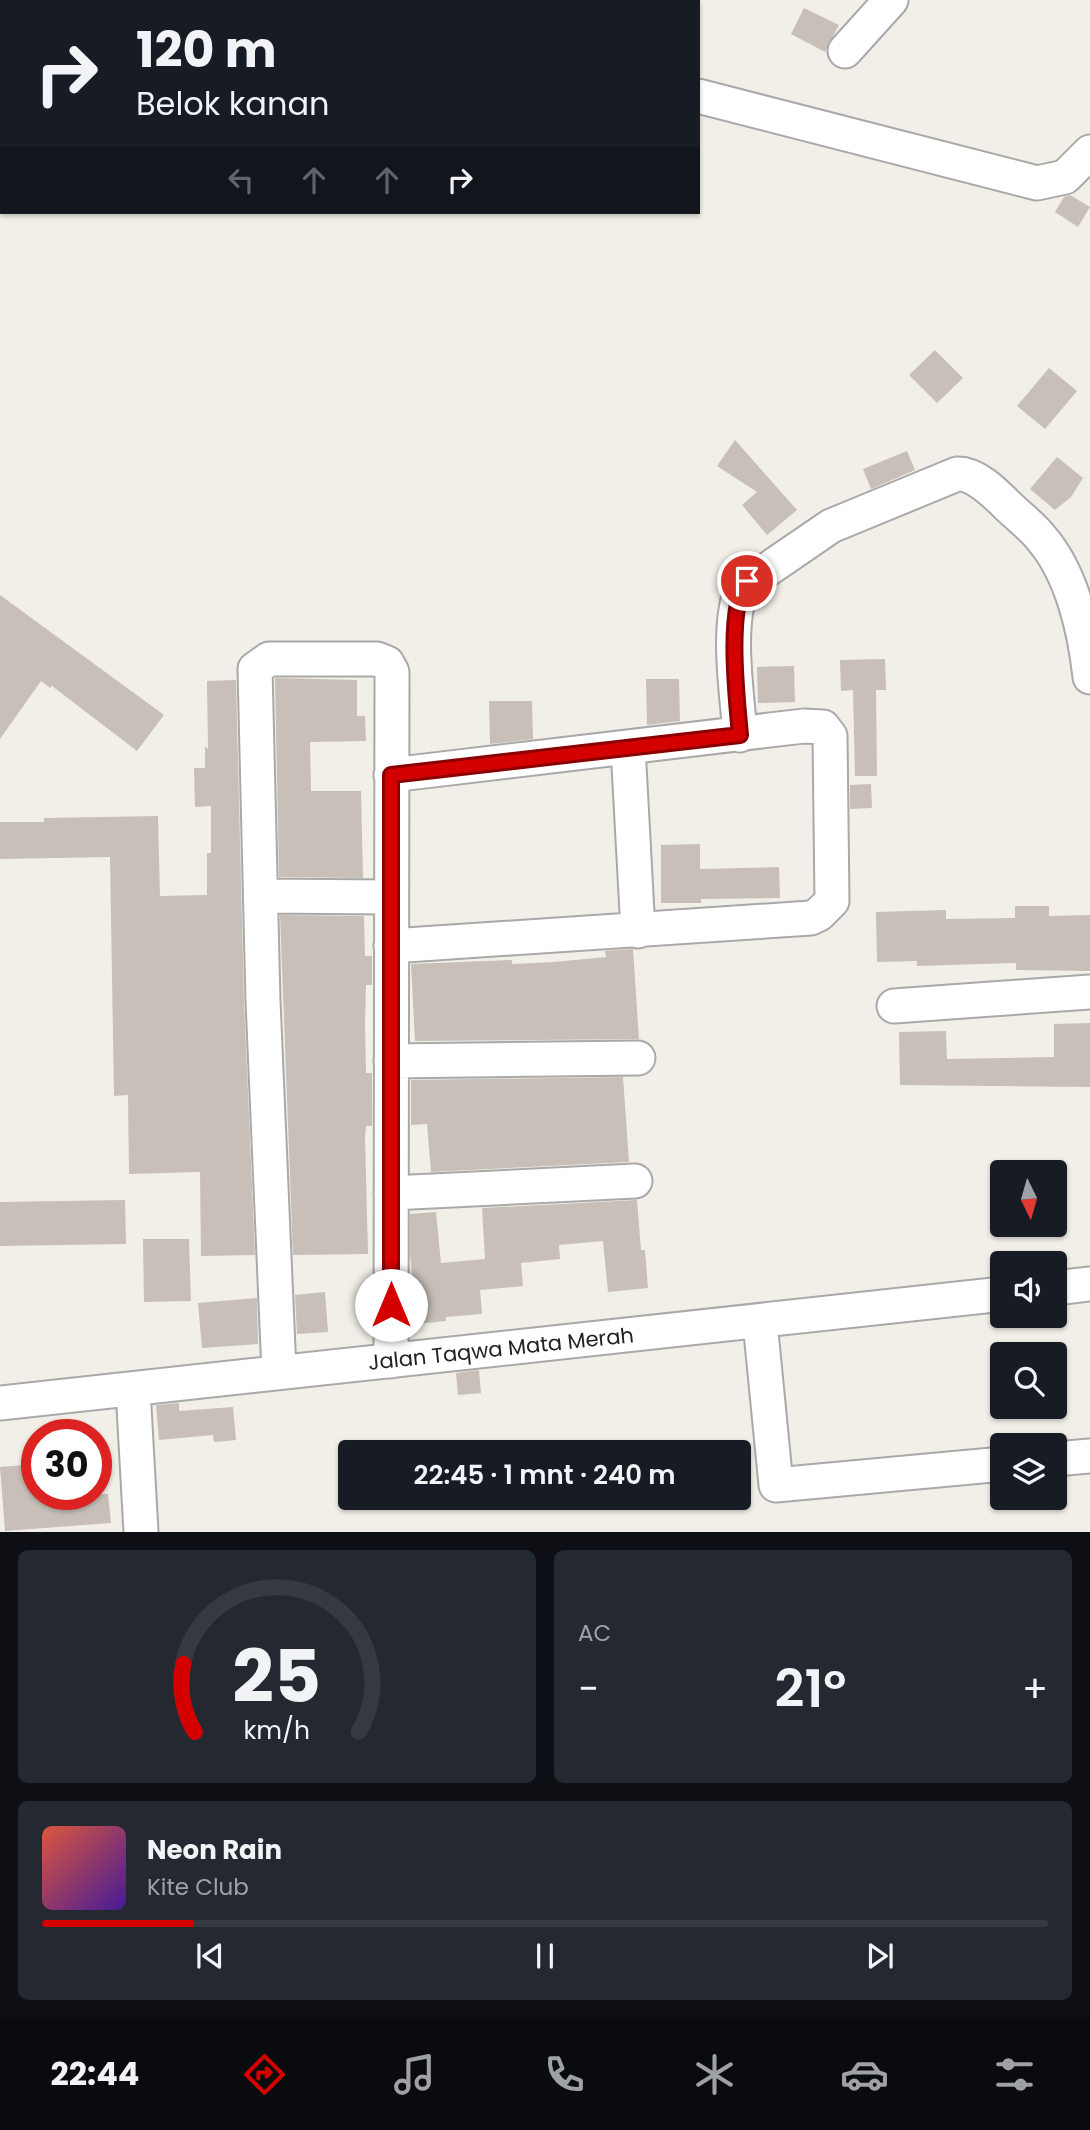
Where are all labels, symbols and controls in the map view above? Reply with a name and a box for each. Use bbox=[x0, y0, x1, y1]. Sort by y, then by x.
text: 120 m bbox=[136, 16, 277, 84]
icon: right bbox=[21, 28, 112, 119]
text: Belok kanan bbox=[136, 81, 330, 126]
icon: left bbox=[222, 161, 260, 199]
icon: ahead bbox=[295, 161, 333, 199]
icon: ahead bbox=[368, 161, 406, 199]
icon: right bbox=[441, 161, 479, 199]
pin bbox=[717, 551, 777, 611]
icon: arrive bbox=[728, 562, 766, 600]
north arrow bbox=[990, 1160, 1068, 1237]
map controls bbox=[990, 1160, 1067, 1510]
button: sound bbox=[990, 1251, 1067, 1328]
position arrow bbox=[354, 1268, 428, 1342]
street label: Jalan Taqwa Mata Merah bbox=[367, 1320, 635, 1377]
button: search bbox=[990, 1342, 1067, 1419]
speed limit sign: 30 bbox=[21, 1419, 112, 1510]
button: layers bbox=[990, 1433, 1067, 1510]
text: 22:45 · 1 mnt · 240 m bbox=[414, 1457, 675, 1493]
text: AC bbox=[578, 1617, 611, 1649]
text: 25 bbox=[233, 1627, 321, 1728]
text: 21° bbox=[775, 1652, 846, 1725]
text: − bbox=[578, 1662, 599, 1715]
text: + bbox=[1022, 1662, 1048, 1715]
text: km/h bbox=[244, 1713, 310, 1748]
text: Neon Rain bbox=[147, 1832, 282, 1868]
text: Kite Club bbox=[147, 1871, 249, 1903]
icon: previous bbox=[191, 1937, 229, 1975]
icon: pause bbox=[526, 1937, 564, 1975]
icon: next bbox=[861, 1937, 899, 1975]
icon: directions bbox=[240, 2050, 289, 2099]
icon: music bbox=[390, 2050, 439, 2099]
icon: phone bbox=[540, 2050, 589, 2099]
icon: climate bbox=[690, 2050, 739, 2099]
icon: car bbox=[840, 2050, 889, 2099]
icon: filters bbox=[990, 2050, 1039, 2099]
text: 22:44 bbox=[51, 2051, 139, 2096]

